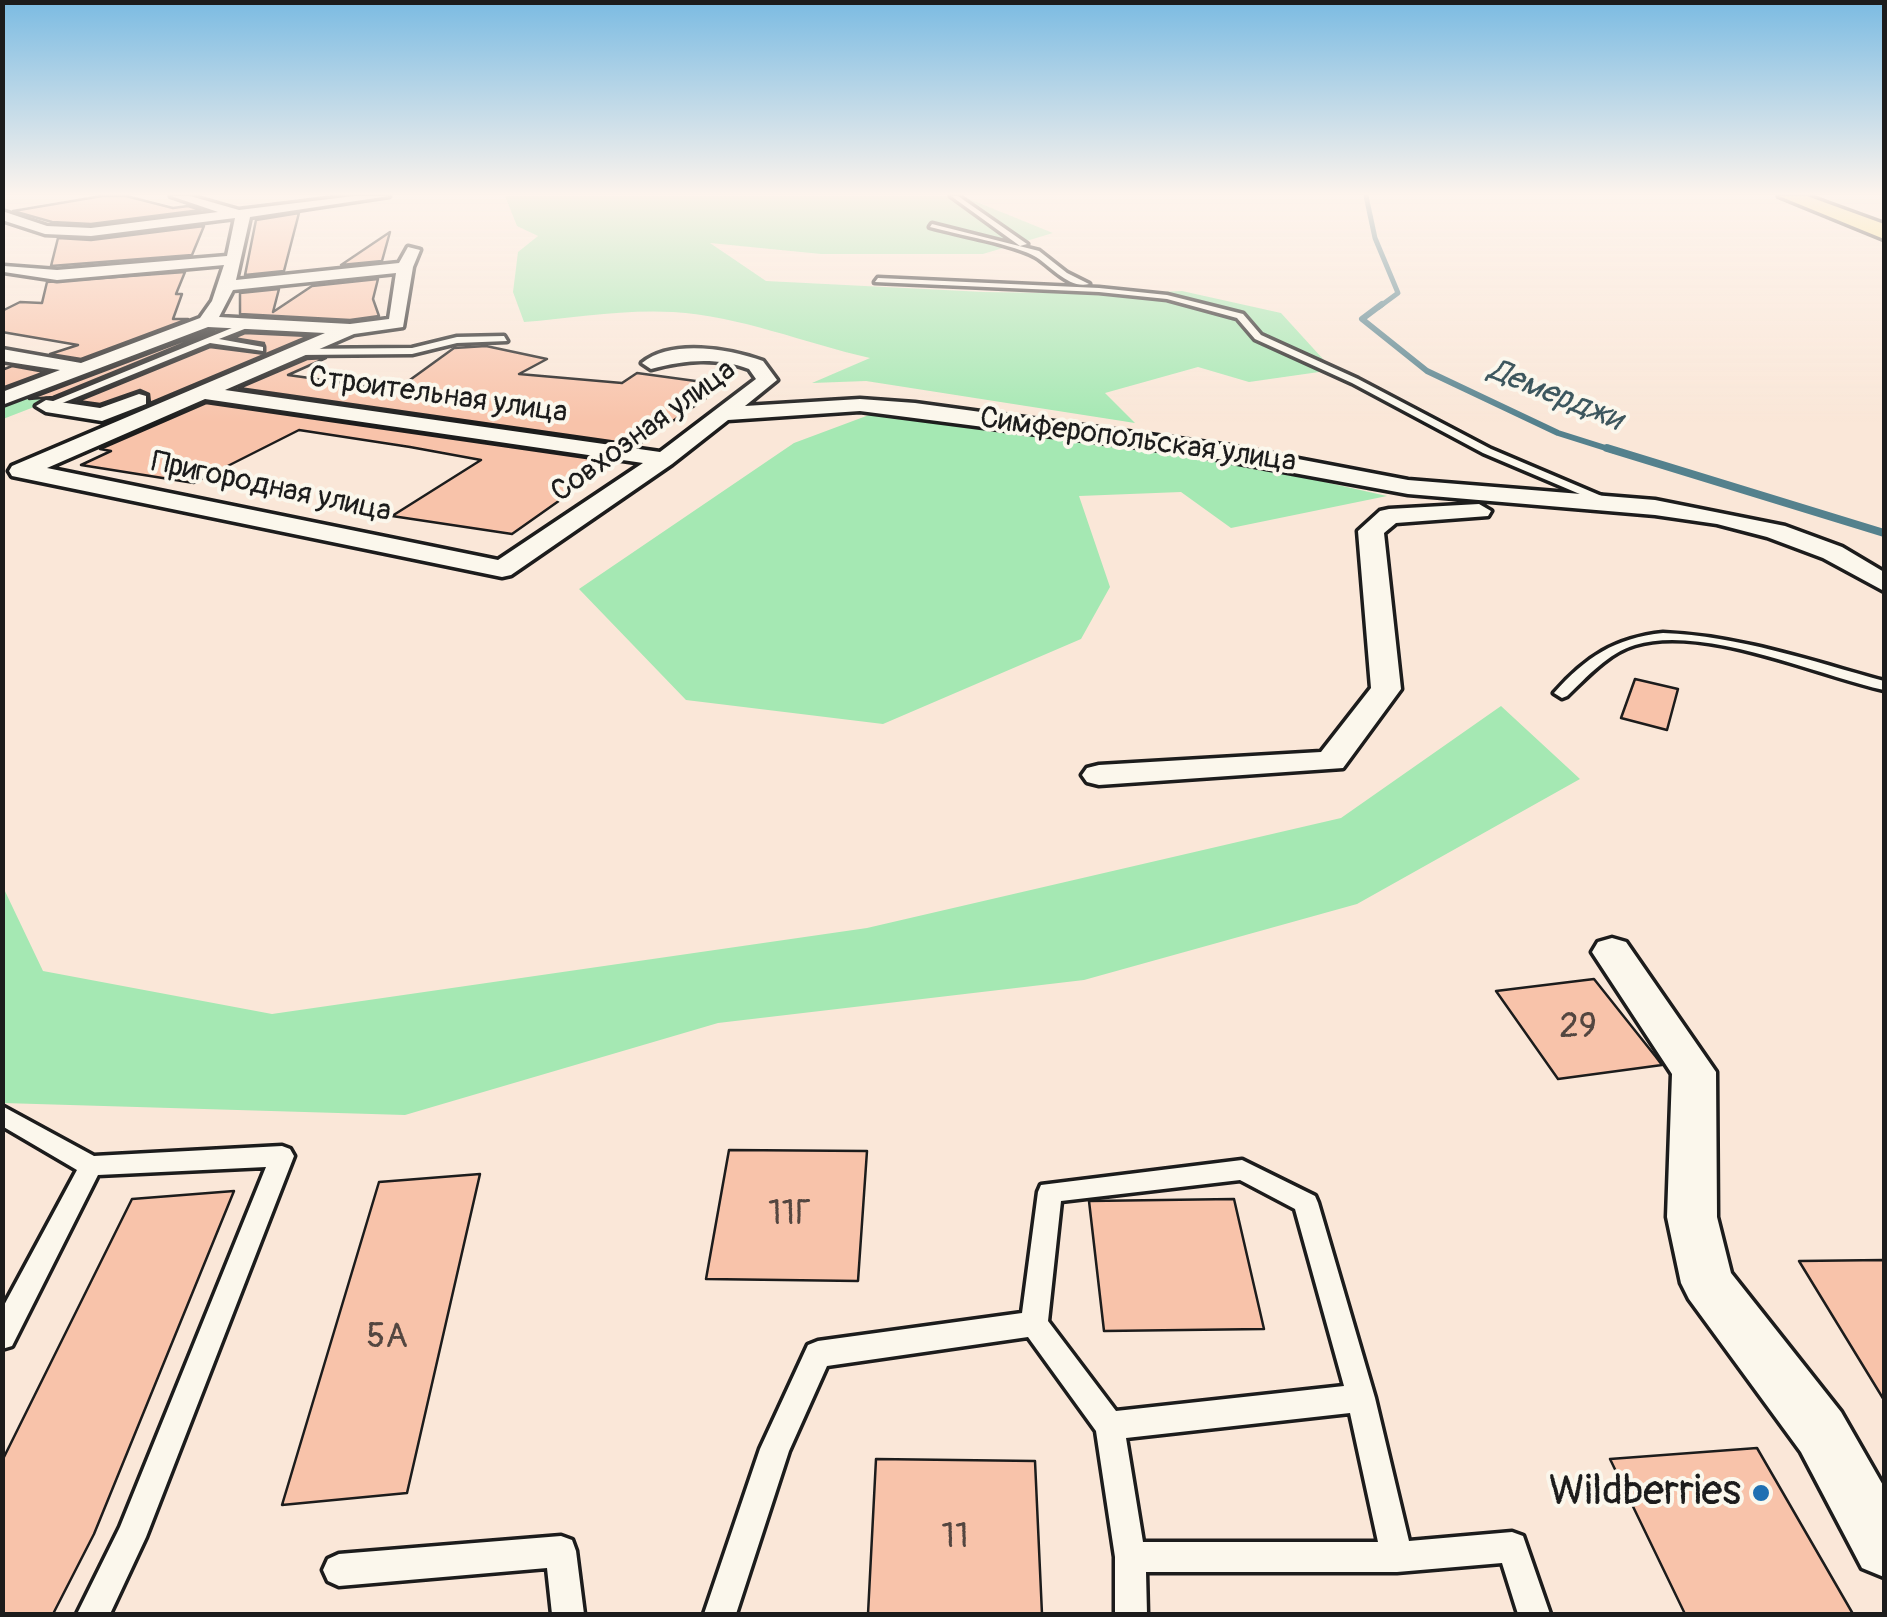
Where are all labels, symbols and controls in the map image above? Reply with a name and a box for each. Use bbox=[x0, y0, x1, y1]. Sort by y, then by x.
water label: Демерджи bbox=[1483, 352, 1627, 440]
street label: Совхозная улица bbox=[545, 353, 743, 511]
street label: Строительная улица bbox=[306, 360, 570, 432]
street label: Симферопольская улица bbox=[978, 401, 1298, 481]
street label: Пригородная улица bbox=[148, 445, 394, 531]
house number: 29 bbox=[1559, 1007, 1597, 1049]
house number: 11Г bbox=[768, 1194, 812, 1236]
house number: 5А bbox=[366, 1317, 408, 1359]
place label: Wildberries bbox=[1549, 1468, 1741, 1518]
marker: Wildberries bbox=[1750, 1482, 1772, 1504]
house number: 11 bbox=[941, 1517, 969, 1559]

